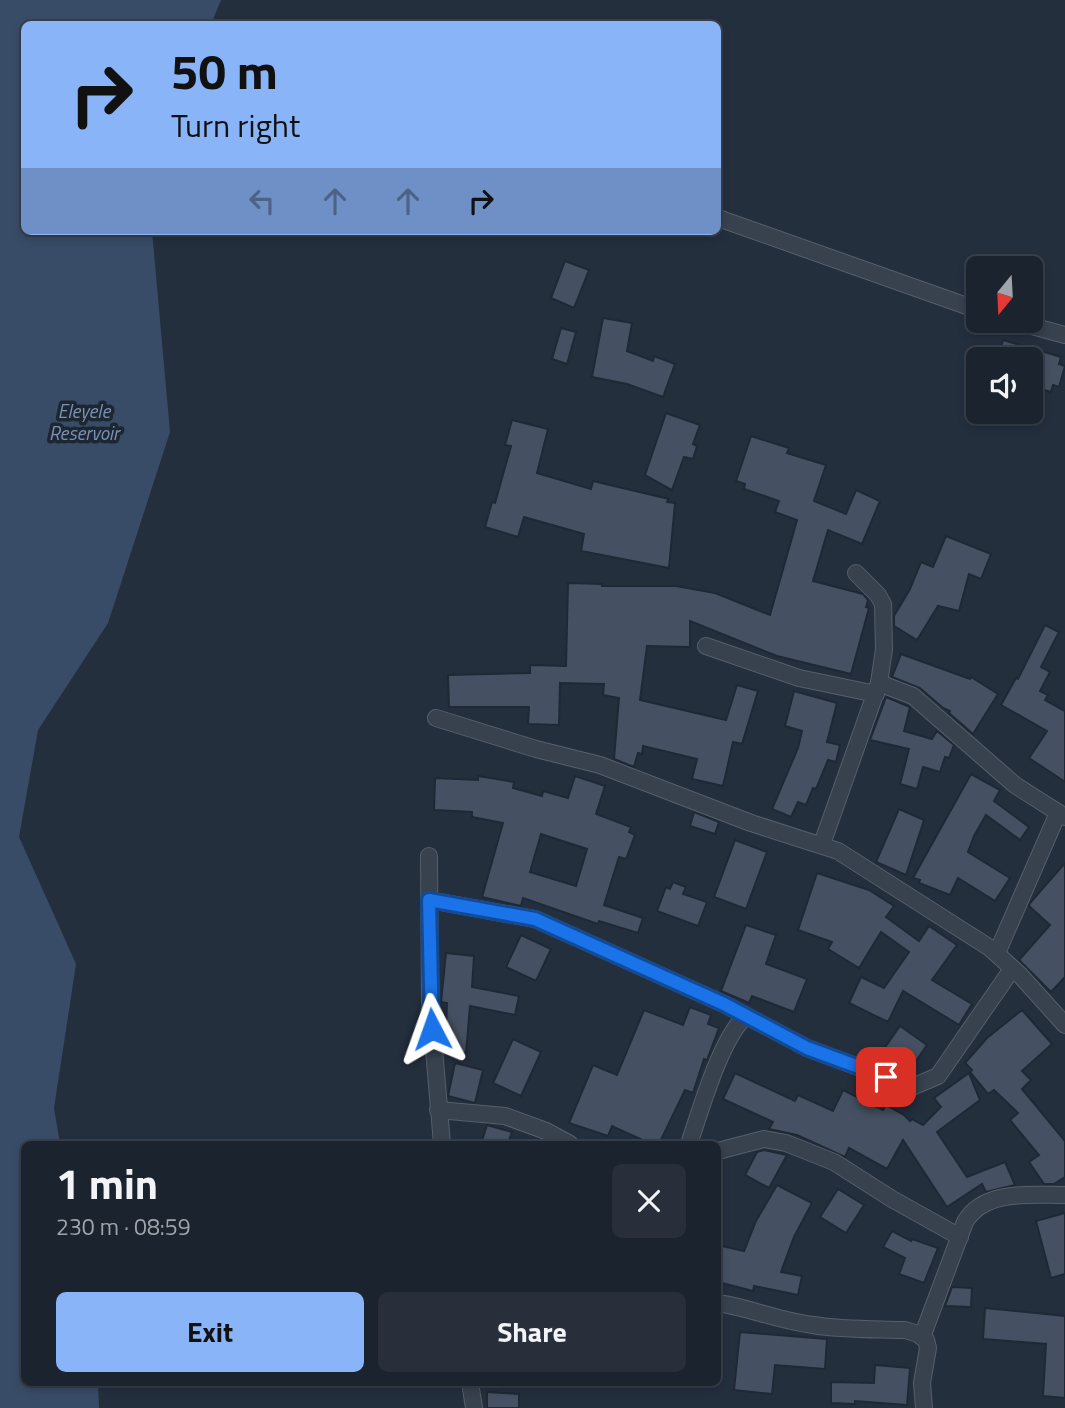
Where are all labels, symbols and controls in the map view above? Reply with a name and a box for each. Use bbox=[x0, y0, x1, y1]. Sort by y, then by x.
text: 50 m bbox=[171, 33, 278, 108]
icon: right bbox=[56, 49, 147, 140]
text: Turn right bbox=[171, 101, 300, 149]
icon: left bbox=[243, 182, 281, 220]
icon: ahead bbox=[316, 182, 354, 220]
icon: ahead bbox=[389, 182, 427, 220]
icon: right bbox=[462, 182, 500, 220]
north arrow bbox=[966, 256, 1043, 332]
map controls bbox=[966, 256, 1043, 424]
button: sound bbox=[966, 347, 1043, 424]
water label: Eleyele Reservoir bbox=[49, 396, 121, 447]
position arrow bbox=[395, 992, 469, 1066]
pin bbox=[856, 1047, 916, 1107]
icon: arrive bbox=[867, 1058, 905, 1096]
text: 1 min bbox=[56, 1151, 158, 1215]
button: close bbox=[612, 1164, 686, 1238]
text: 230 m · 08:59 bbox=[56, 1209, 191, 1244]
button: Exit bbox=[56, 1292, 364, 1372]
button: Share bbox=[378, 1292, 686, 1372]

